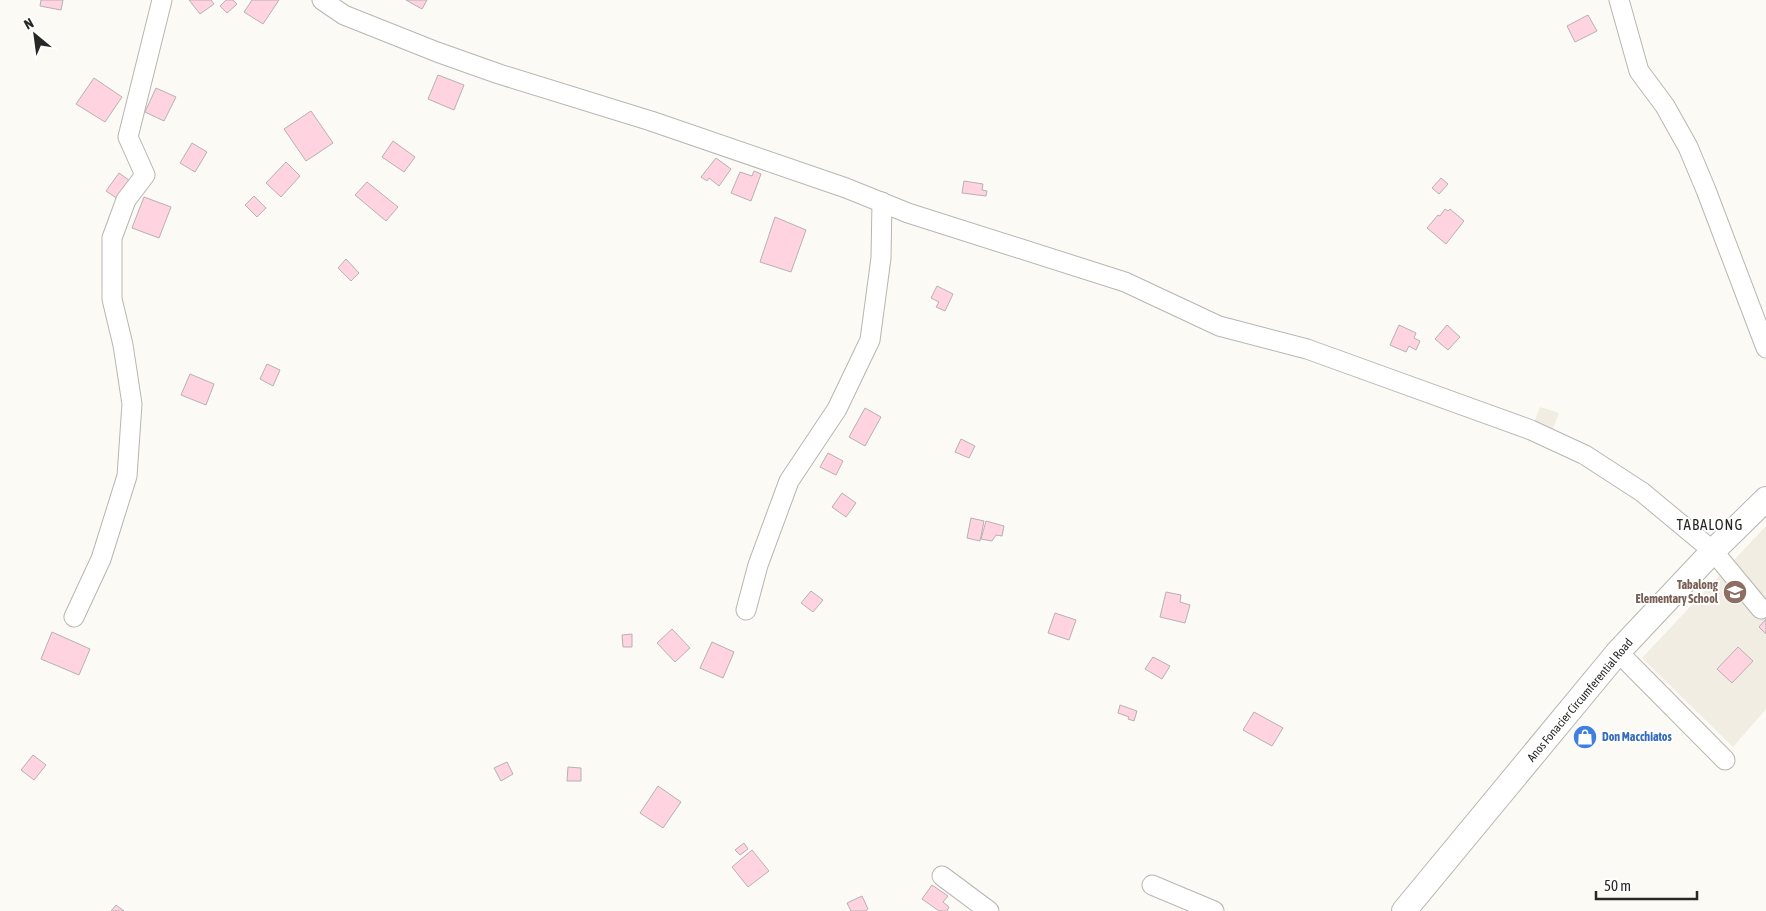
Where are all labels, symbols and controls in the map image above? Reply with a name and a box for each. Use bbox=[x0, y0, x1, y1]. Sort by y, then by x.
north arrow bbox=[10, 10, 60, 60]
text: N bbox=[21, 15, 36, 33]
district label: TABALONG bbox=[1677, 516, 1743, 533]
place label: Tabalong Elementary School bbox=[1636, 578, 1719, 606]
school or university icon: Tabalong Elementary School bbox=[1722, 579, 1748, 605]
street label: Anos Fonacier Circumferential Road bbox=[1524, 636, 1636, 764]
shop icon: Don Macchiatos bbox=[1572, 724, 1598, 750]
place label: Don Macchiatos bbox=[1602, 730, 1672, 744]
scale bar bbox=[1596, 868, 1697, 900]
text: 50 m bbox=[1604, 877, 1631, 894]

